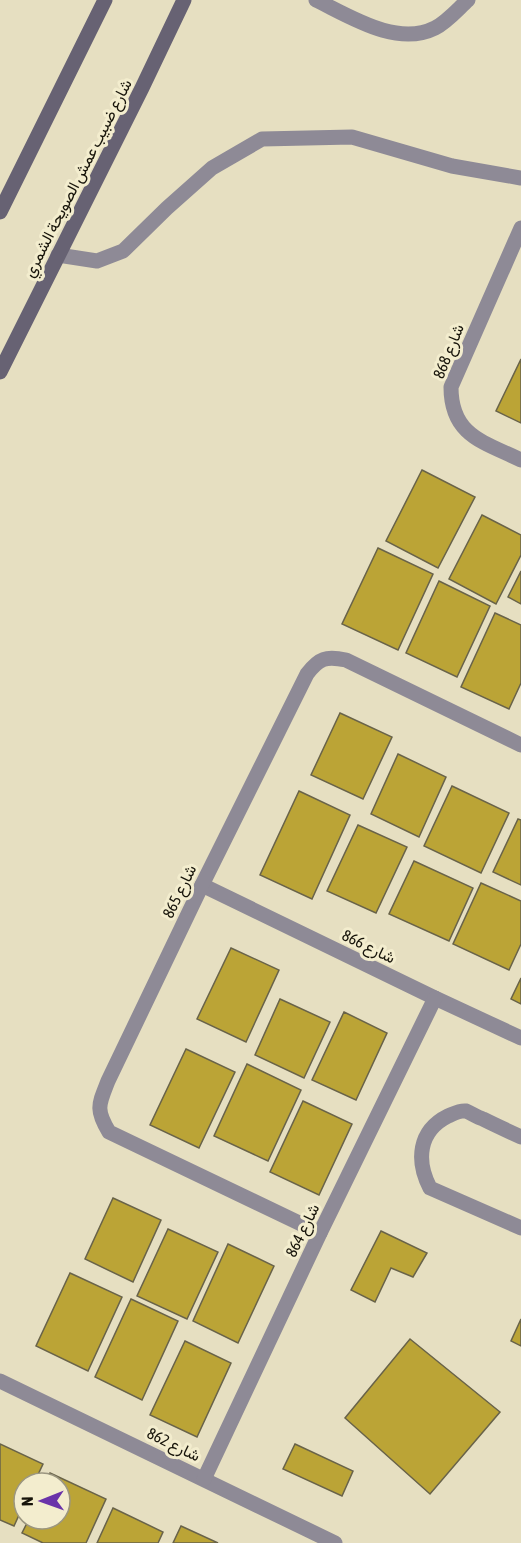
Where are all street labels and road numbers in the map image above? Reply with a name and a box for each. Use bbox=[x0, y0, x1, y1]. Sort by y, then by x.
street label: شارع ضبيب عمش الصويحة الشمري bbox=[19, 76, 139, 282]
street label: شارع 868 bbox=[429, 321, 470, 382]
street label: شارع 865 bbox=[158, 861, 202, 922]
street label: شارع 866 bbox=[338, 925, 399, 969]
street label: شارع 864 bbox=[281, 1200, 325, 1261]
street label: شارع 862 bbox=[143, 1423, 204, 1467]

